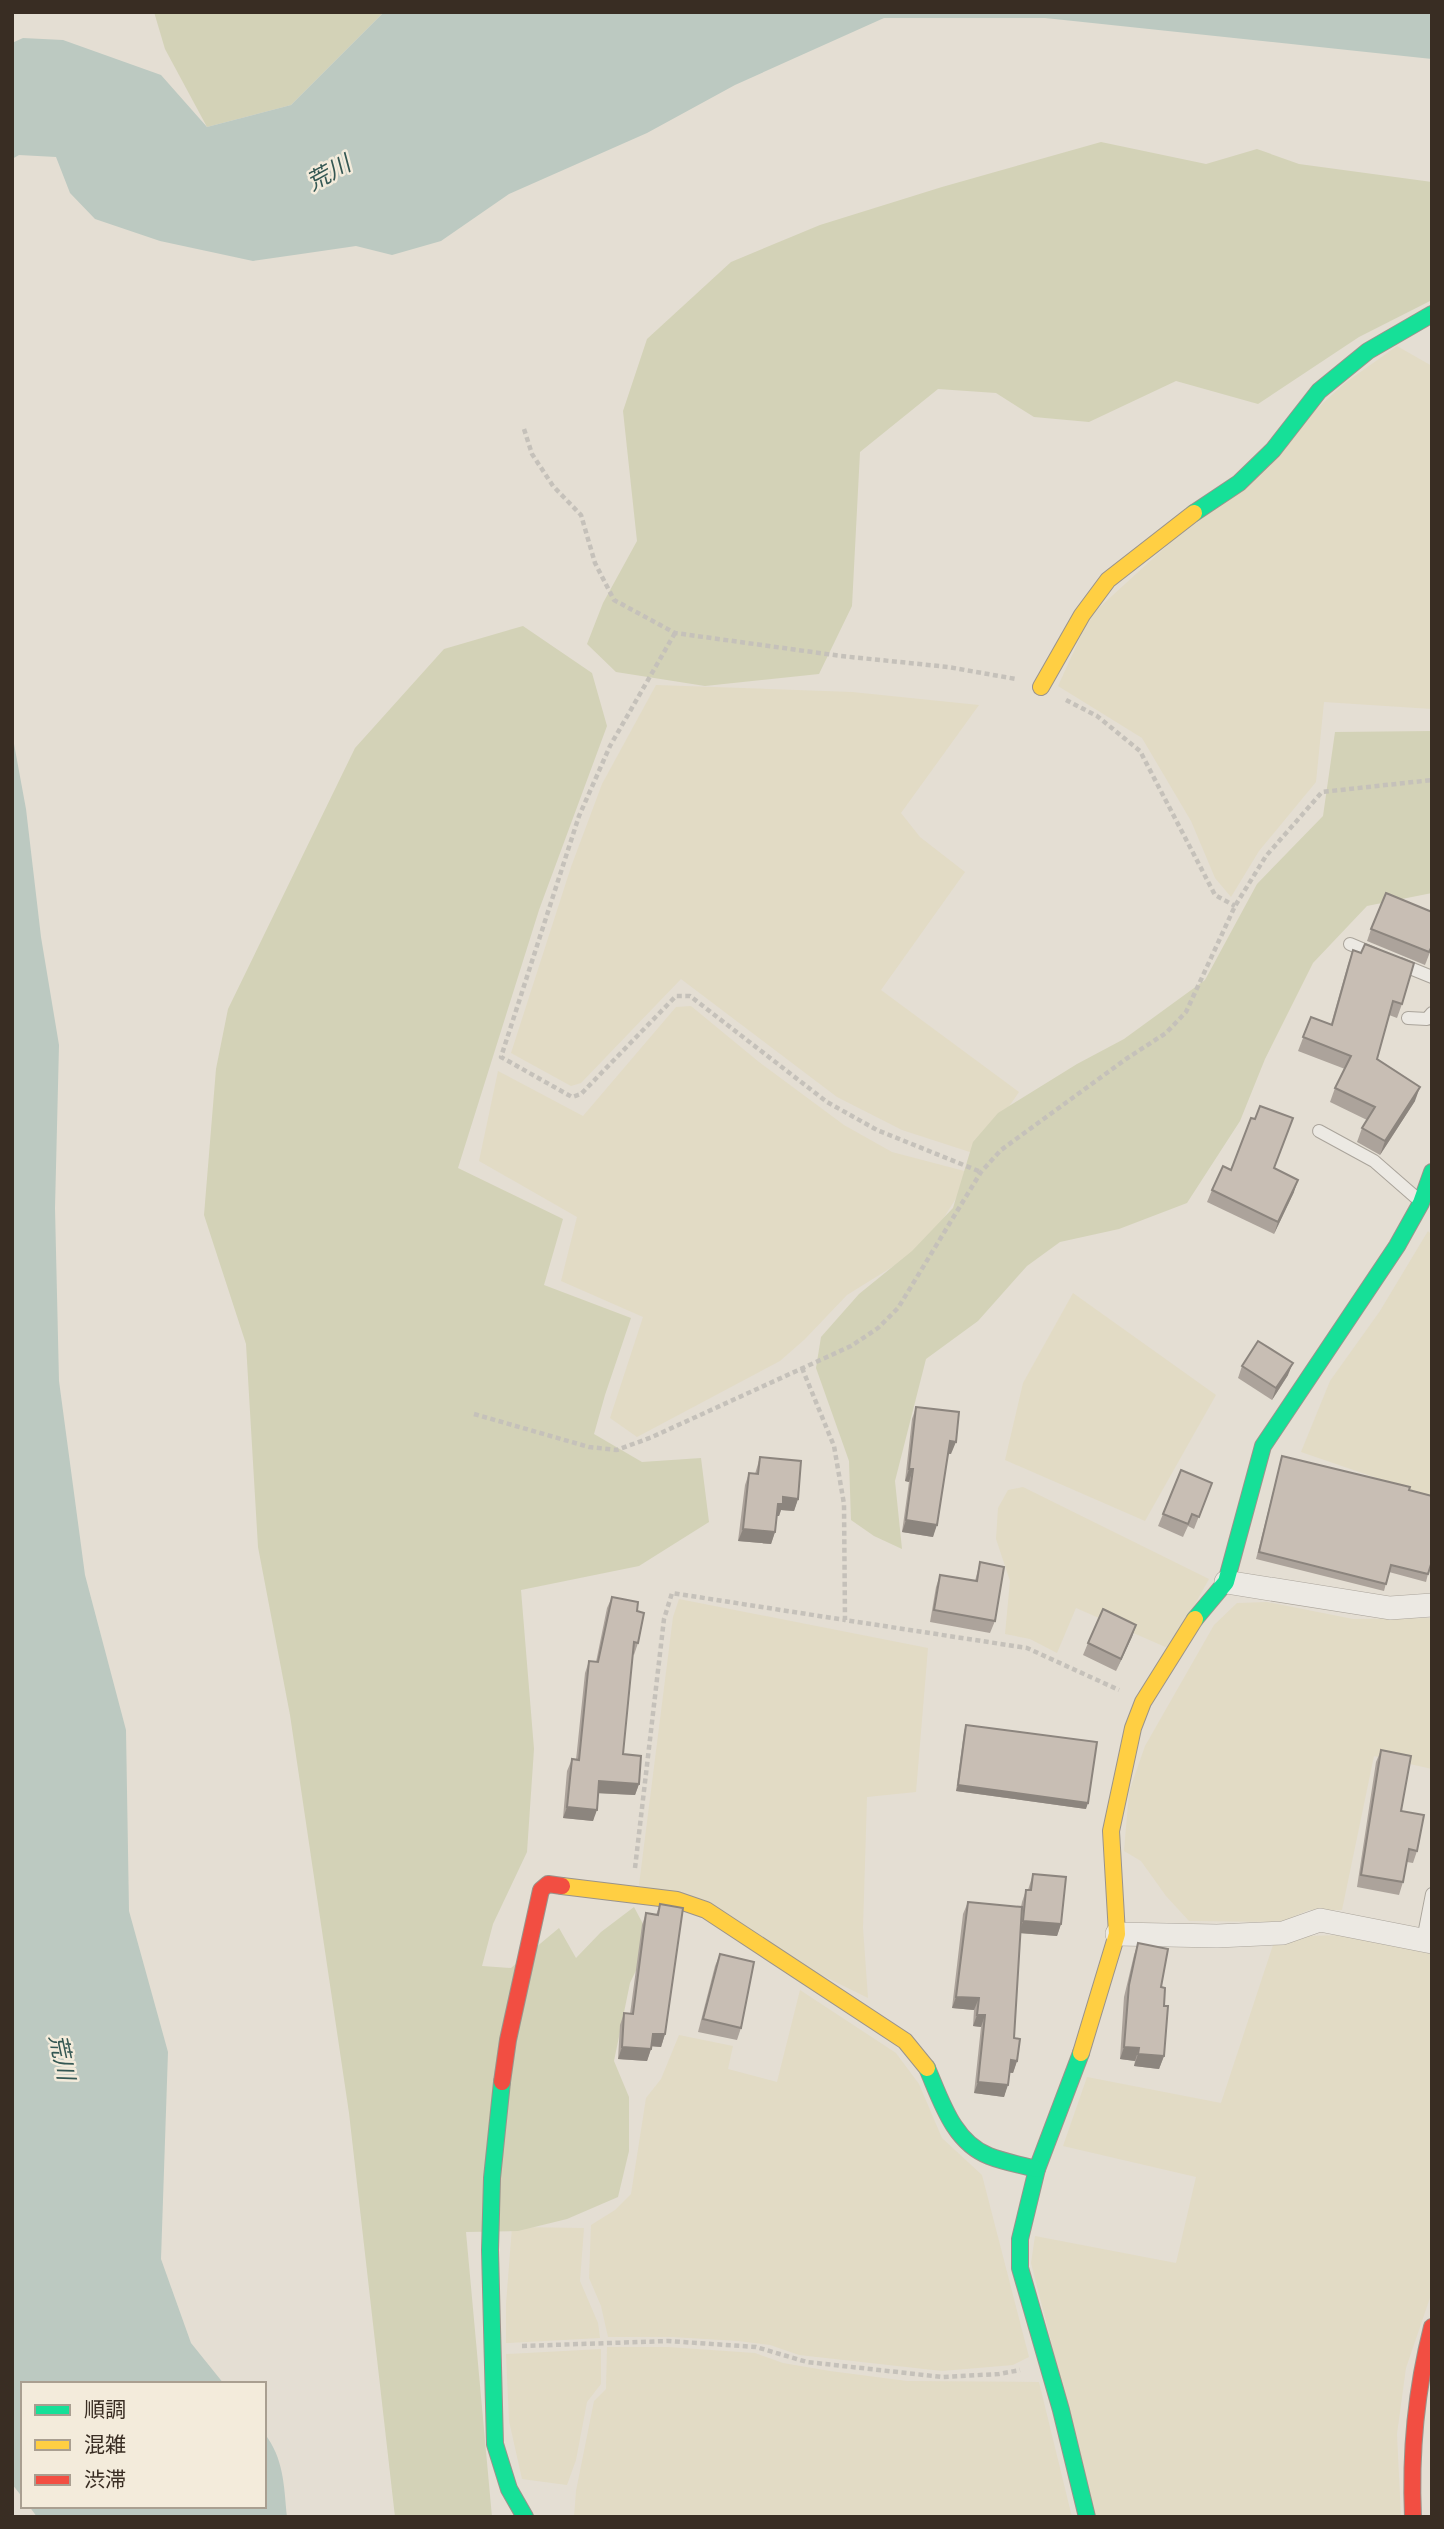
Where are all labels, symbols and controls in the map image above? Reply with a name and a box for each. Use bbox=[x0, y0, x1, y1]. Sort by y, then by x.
water label: 荒川 bbox=[300, 145, 358, 197]
water label: 荒川 bbox=[43, 2031, 84, 2086]
legend bbox=[21, 2382, 266, 2508]
text: 順調 bbox=[84, 2395, 126, 2423]
text: 混雑 bbox=[84, 2430, 126, 2458]
text: 渋滞 bbox=[84, 2465, 126, 2493]

